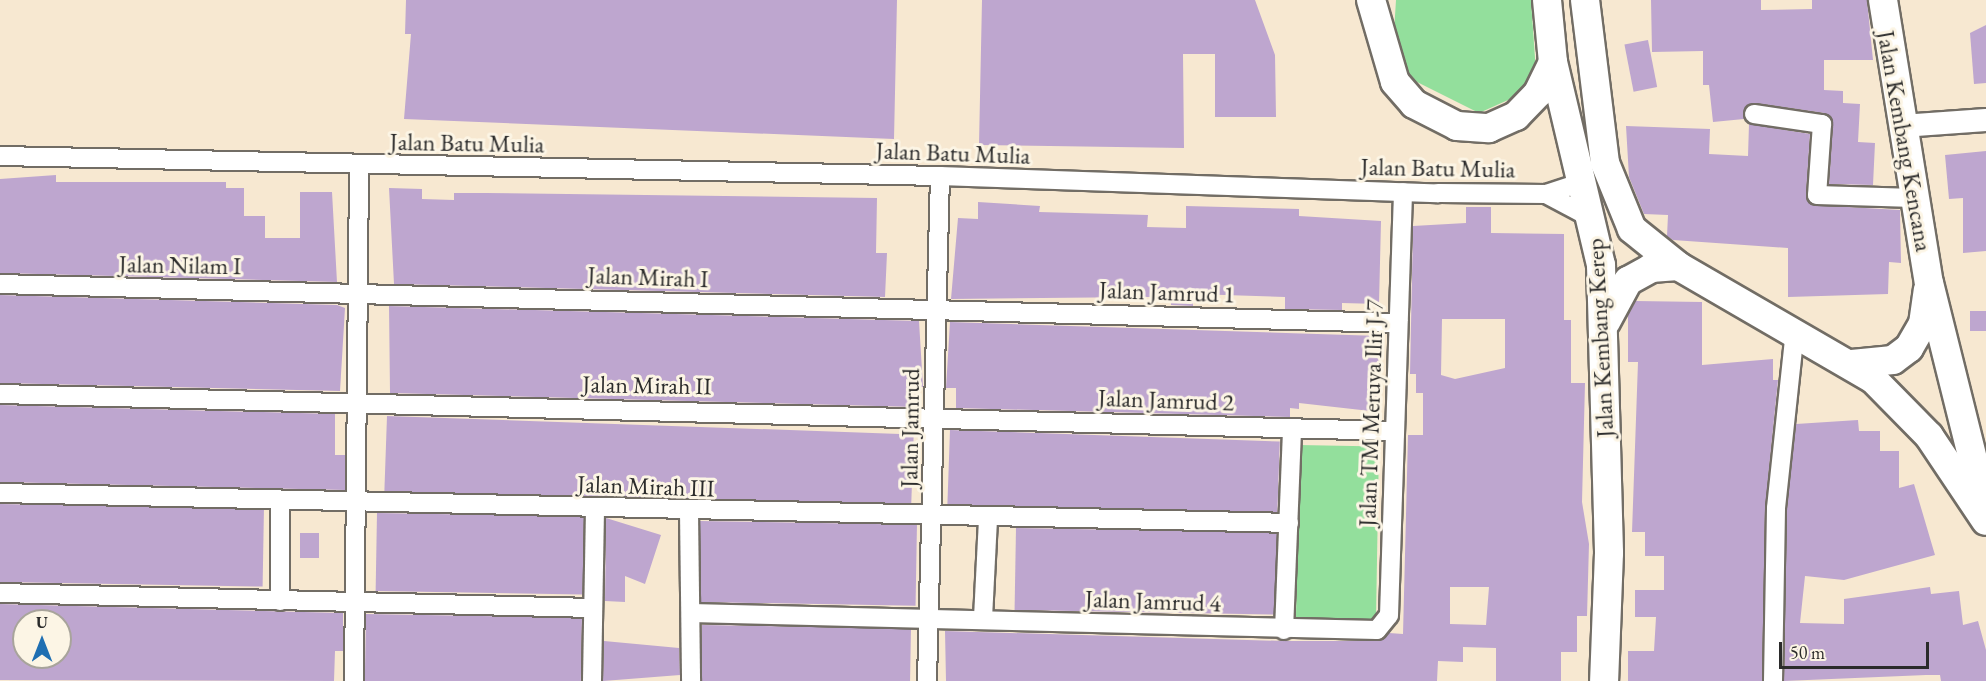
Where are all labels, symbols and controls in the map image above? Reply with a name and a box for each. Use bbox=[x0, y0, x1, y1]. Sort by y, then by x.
street label: Jalan Kembang Kencana bbox=[1871, 28, 1939, 254]
street label: Jalan Batu Mulia bbox=[389, 127, 545, 159]
street label: Jalan Batu Mulia bbox=[875, 136, 1031, 170]
street label: Jalan Batu Mulia bbox=[1360, 152, 1516, 184]
street label: Jalan Kembang Kerep bbox=[1580, 237, 1620, 439]
street label: Jalan Nilam I bbox=[119, 250, 241, 280]
street label: Jalan Mirah I bbox=[587, 260, 709, 294]
street label: Jalan Jamrud 1 bbox=[1098, 275, 1236, 309]
street label: Jalan TM Meruya Ilir J-7 bbox=[1353, 299, 1389, 527]
street label: Jalan Jamrud bbox=[895, 368, 925, 488]
street label: Jalan Mirah II bbox=[582, 369, 712, 401]
street label: Jalan Jamrud 2 bbox=[1097, 383, 1235, 417]
street label: Jalan Mirah III bbox=[577, 469, 715, 503]
street label: Jalan Jamrud 4 bbox=[1084, 584, 1222, 618]
north arrow bbox=[12, 609, 72, 669]
text: U bbox=[36, 612, 48, 633]
scale bar bbox=[1782, 630, 1932, 668]
text: 50 m bbox=[1790, 641, 1825, 664]

